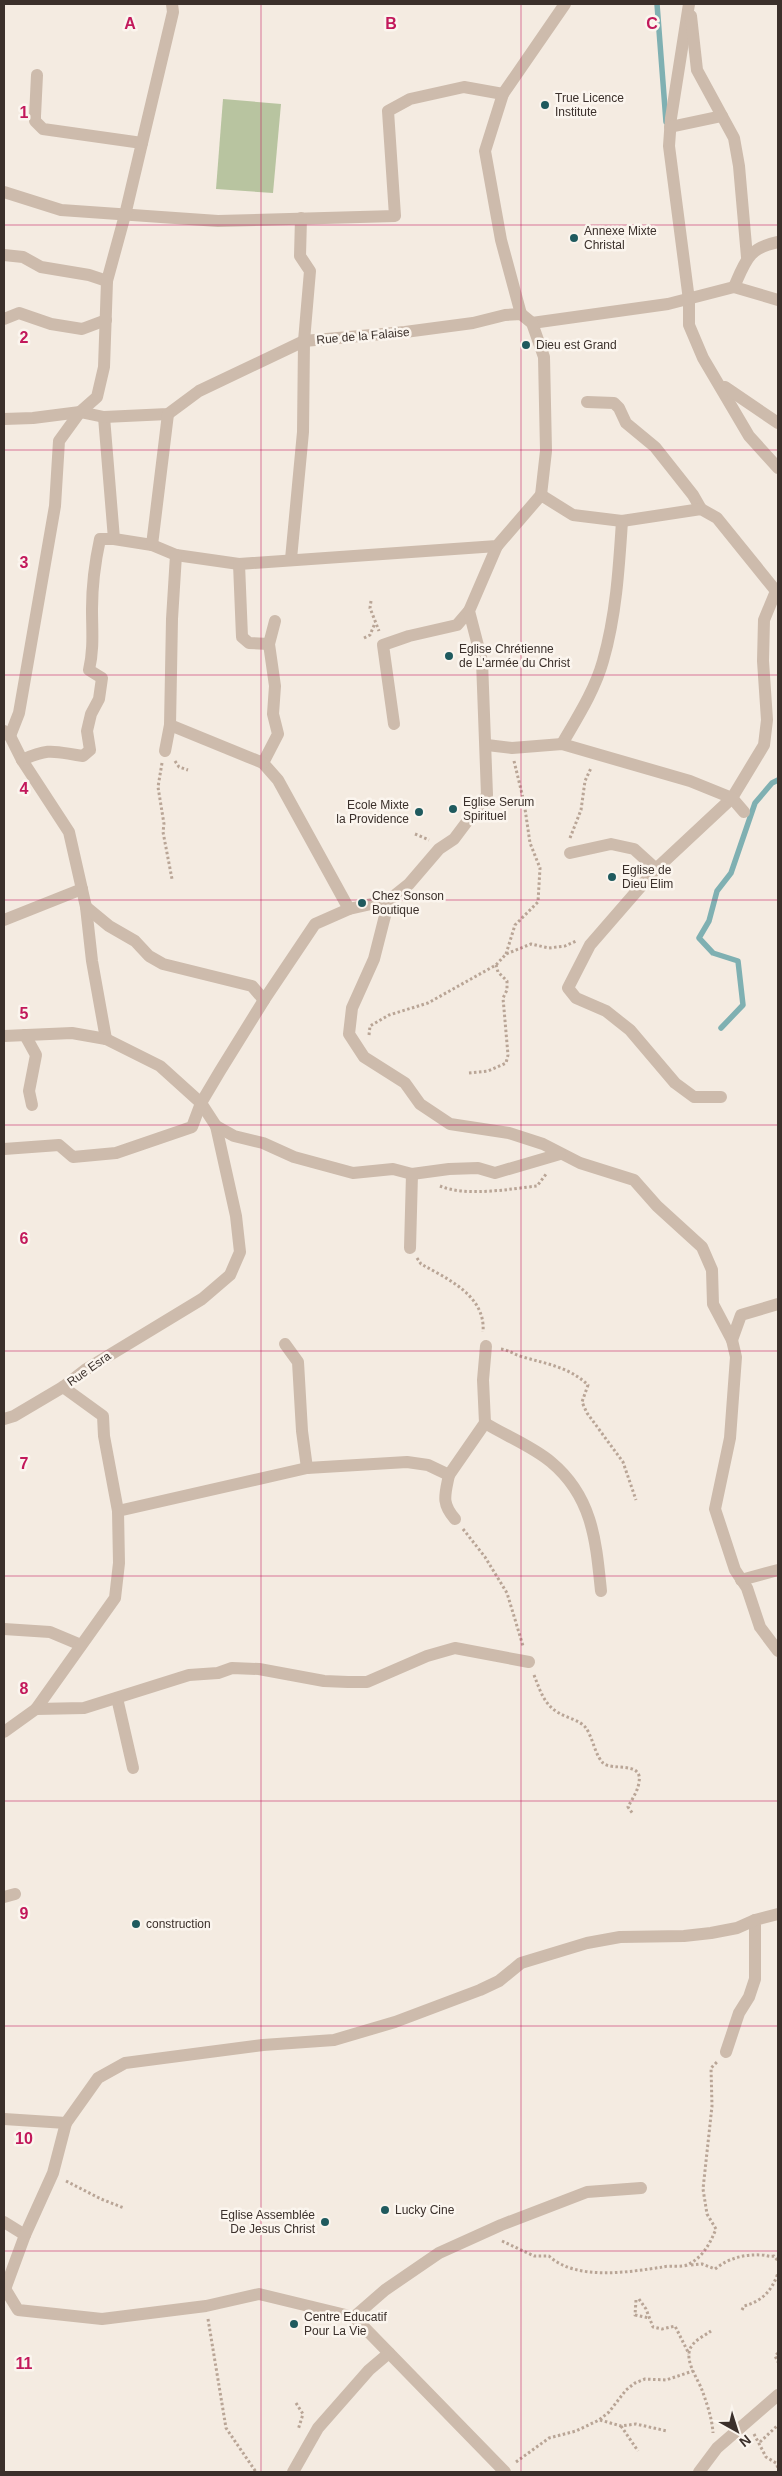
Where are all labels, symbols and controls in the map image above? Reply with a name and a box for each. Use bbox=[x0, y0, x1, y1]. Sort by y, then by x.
text: A bbox=[124, 15, 136, 32]
text: B bbox=[385, 15, 397, 32]
text: C bbox=[646, 15, 658, 32]
place label: True Licence Institute bbox=[555, 91, 624, 119]
marker: True Licence Institute bbox=[539, 99, 551, 111]
text: 1 bbox=[20, 104, 29, 121]
place label: Annexe Mixte Christal bbox=[584, 224, 657, 252]
marker: Annexe Mixte Christal bbox=[568, 232, 580, 244]
street label: Rue de la Falaise bbox=[316, 325, 410, 347]
text: 2 bbox=[20, 329, 29, 346]
place label: Dieu est Grand bbox=[536, 338, 617, 352]
marker: Dieu est Grand bbox=[520, 339, 532, 351]
text: 3 bbox=[20, 554, 29, 571]
place label: Eglise Chrétienne de L'armée du Christ bbox=[459, 642, 571, 670]
marker: Eglise Chrétienne de L'armée du Christ bbox=[443, 650, 455, 662]
text: 4 bbox=[20, 780, 29, 797]
place label: Eglise Serum Spirituel bbox=[463, 795, 534, 823]
place label: Ecole Mixte la Providence bbox=[336, 798, 409, 826]
marker: Eglise Serum Spirituel bbox=[447, 803, 459, 815]
marker: Ecole Mixte la Providence bbox=[413, 806, 425, 818]
place label: Eglise de Dieu Elim bbox=[622, 863, 673, 891]
marker: Eglise de Dieu Elim bbox=[606, 871, 618, 883]
place label: Chez Sonson Boutique bbox=[372, 889, 444, 917]
marker: Chez Sonson Boutique bbox=[356, 897, 368, 909]
text: 5 bbox=[20, 1005, 29, 1022]
text: 6 bbox=[20, 1230, 29, 1247]
street label: Rue Esra bbox=[64, 1349, 114, 1389]
text: 7 bbox=[20, 1455, 29, 1472]
text: 8 bbox=[20, 1680, 29, 1697]
text: 9 bbox=[20, 1905, 29, 1922]
place label: construction bbox=[146, 1917, 211, 1931]
marker: construction bbox=[130, 1918, 142, 1930]
text: 10 bbox=[15, 2130, 33, 2147]
place label: Lucky Cine bbox=[395, 2203, 455, 2217]
marker: Lucky Cine bbox=[379, 2204, 391, 2216]
place label: Eglise Assemblée De Jesus Christ bbox=[220, 2208, 316, 2236]
marker: Eglise Assemblée De Jesus Christ bbox=[319, 2216, 331, 2228]
place label: Centre Educatif Pour La Vie bbox=[304, 2310, 387, 2338]
marker: Centre Educatif Pour La Vie bbox=[288, 2318, 300, 2330]
text: 11 bbox=[16, 2355, 33, 2372]
north arrow bbox=[712, 2406, 762, 2456]
text: N bbox=[736, 2432, 754, 2451]

